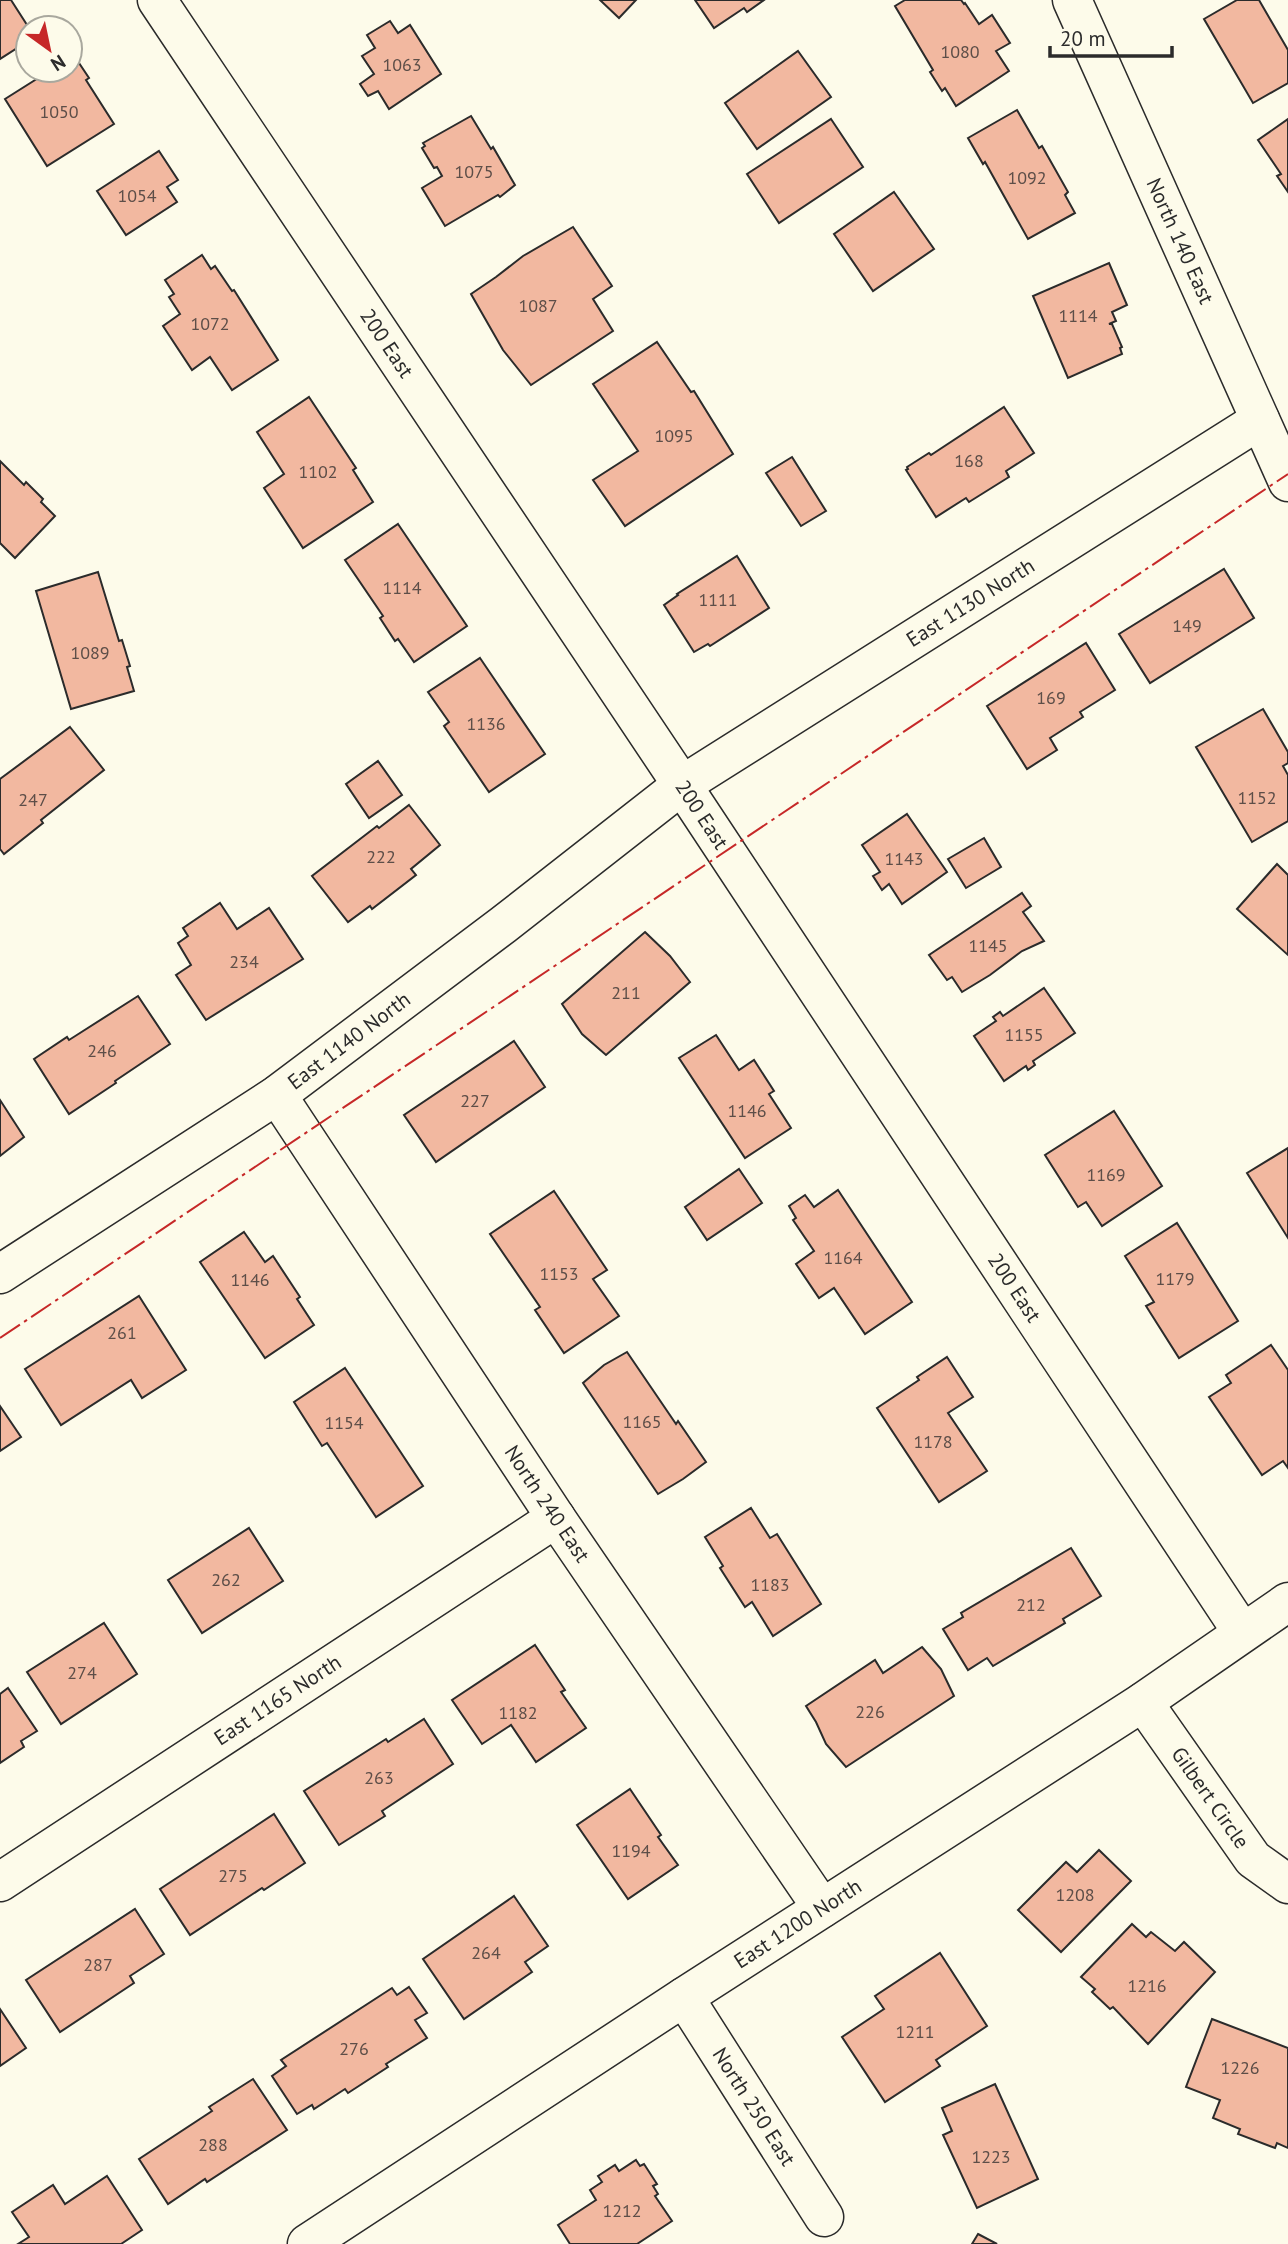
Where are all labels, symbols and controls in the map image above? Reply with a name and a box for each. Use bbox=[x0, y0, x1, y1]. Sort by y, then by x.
north arrow bbox=[14, 14, 84, 84]
scale bar bbox=[1050, 14, 1172, 58]
text: 20 m bbox=[1060, 25, 1106, 52]
house number: 1080 bbox=[940, 40, 980, 63]
text: N bbox=[46, 50, 70, 77]
house number: 1063 bbox=[382, 53, 422, 76]
house number: 1050 bbox=[39, 100, 79, 123]
house number: 1075 bbox=[454, 160, 494, 183]
house number: 1092 bbox=[1007, 166, 1047, 189]
street label: North 140 East bbox=[1140, 174, 1220, 308]
house number: 1054 bbox=[117, 184, 157, 207]
house number: 1087 bbox=[518, 294, 558, 317]
street label: 200 East bbox=[354, 303, 420, 383]
house number: 1114 bbox=[1058, 304, 1098, 327]
house number: 1072 bbox=[190, 312, 230, 335]
house number: 1095 bbox=[654, 424, 694, 447]
house number: 168 bbox=[954, 449, 984, 472]
house number: 1102 bbox=[298, 460, 338, 483]
street label: East 1130 North bbox=[901, 552, 1039, 653]
house number: 1114 bbox=[382, 576, 422, 599]
house number: 1111 bbox=[698, 588, 738, 611]
house number: 149 bbox=[1172, 614, 1202, 637]
house number: 1089 bbox=[70, 641, 110, 664]
house number: 169 bbox=[1036, 686, 1066, 709]
house number: 1136 bbox=[466, 712, 506, 735]
street label: 200 East bbox=[669, 775, 735, 854]
house number: 1152 bbox=[1237, 786, 1277, 809]
house number: 247 bbox=[18, 788, 48, 811]
house number: 222 bbox=[366, 845, 396, 868]
house number: 1143 bbox=[884, 847, 924, 870]
house number: 1145 bbox=[968, 934, 1008, 957]
house number: 234 bbox=[229, 950, 259, 973]
house number: 211 bbox=[611, 981, 641, 1004]
street label: East 1140 North bbox=[282, 986, 415, 1095]
house number: 1155 bbox=[1004, 1023, 1044, 1046]
house number: 246 bbox=[87, 1039, 117, 1062]
house number: 227 bbox=[460, 1089, 490, 1112]
house number: 1146 bbox=[727, 1099, 767, 1122]
house number: 1169 bbox=[1086, 1163, 1126, 1186]
house number: 1164 bbox=[823, 1246, 863, 1269]
street label: 200 East bbox=[982, 1248, 1047, 1327]
house number: 1153 bbox=[539, 1262, 579, 1285]
house number: 1179 bbox=[1155, 1267, 1195, 1290]
house number: 1146 bbox=[230, 1268, 270, 1291]
house number: 261 bbox=[107, 1321, 137, 1344]
house number: 1165 bbox=[622, 1410, 662, 1433]
house number: 1154 bbox=[324, 1411, 364, 1434]
house number: 1178 bbox=[913, 1430, 953, 1453]
street label: North 240 East bbox=[499, 1440, 596, 1567]
house number: 262 bbox=[211, 1568, 241, 1591]
house number: 1183 bbox=[750, 1573, 790, 1596]
house number: 212 bbox=[1016, 1593, 1046, 1616]
street label: East 1165 North bbox=[209, 1648, 346, 1751]
house number: 274 bbox=[67, 1661, 97, 1684]
house number: 226 bbox=[855, 1700, 885, 1723]
house number: 1182 bbox=[498, 1701, 538, 1724]
street label: Gilbert Circle bbox=[1166, 1741, 1256, 1854]
house number: 263 bbox=[364, 1766, 394, 1789]
house number: 1194 bbox=[611, 1839, 651, 1862]
house number: 275 bbox=[218, 1864, 248, 1887]
street label: East 1200 North bbox=[729, 1872, 866, 1974]
house number: 1208 bbox=[1055, 1883, 1095, 1906]
house number: 264 bbox=[471, 1941, 501, 1964]
house number: 287 bbox=[83, 1953, 113, 1976]
house number: 1216 bbox=[1127, 1974, 1167, 1997]
house number: 1211 bbox=[895, 2020, 935, 2043]
house number: 276 bbox=[339, 2037, 369, 2060]
street label: North 250 East bbox=[707, 2042, 802, 2171]
house number: 1226 bbox=[1220, 2056, 1260, 2079]
house number: 288 bbox=[198, 2133, 228, 2156]
house number: 1223 bbox=[971, 2145, 1011, 2168]
house number: 1212 bbox=[602, 2199, 642, 2222]

